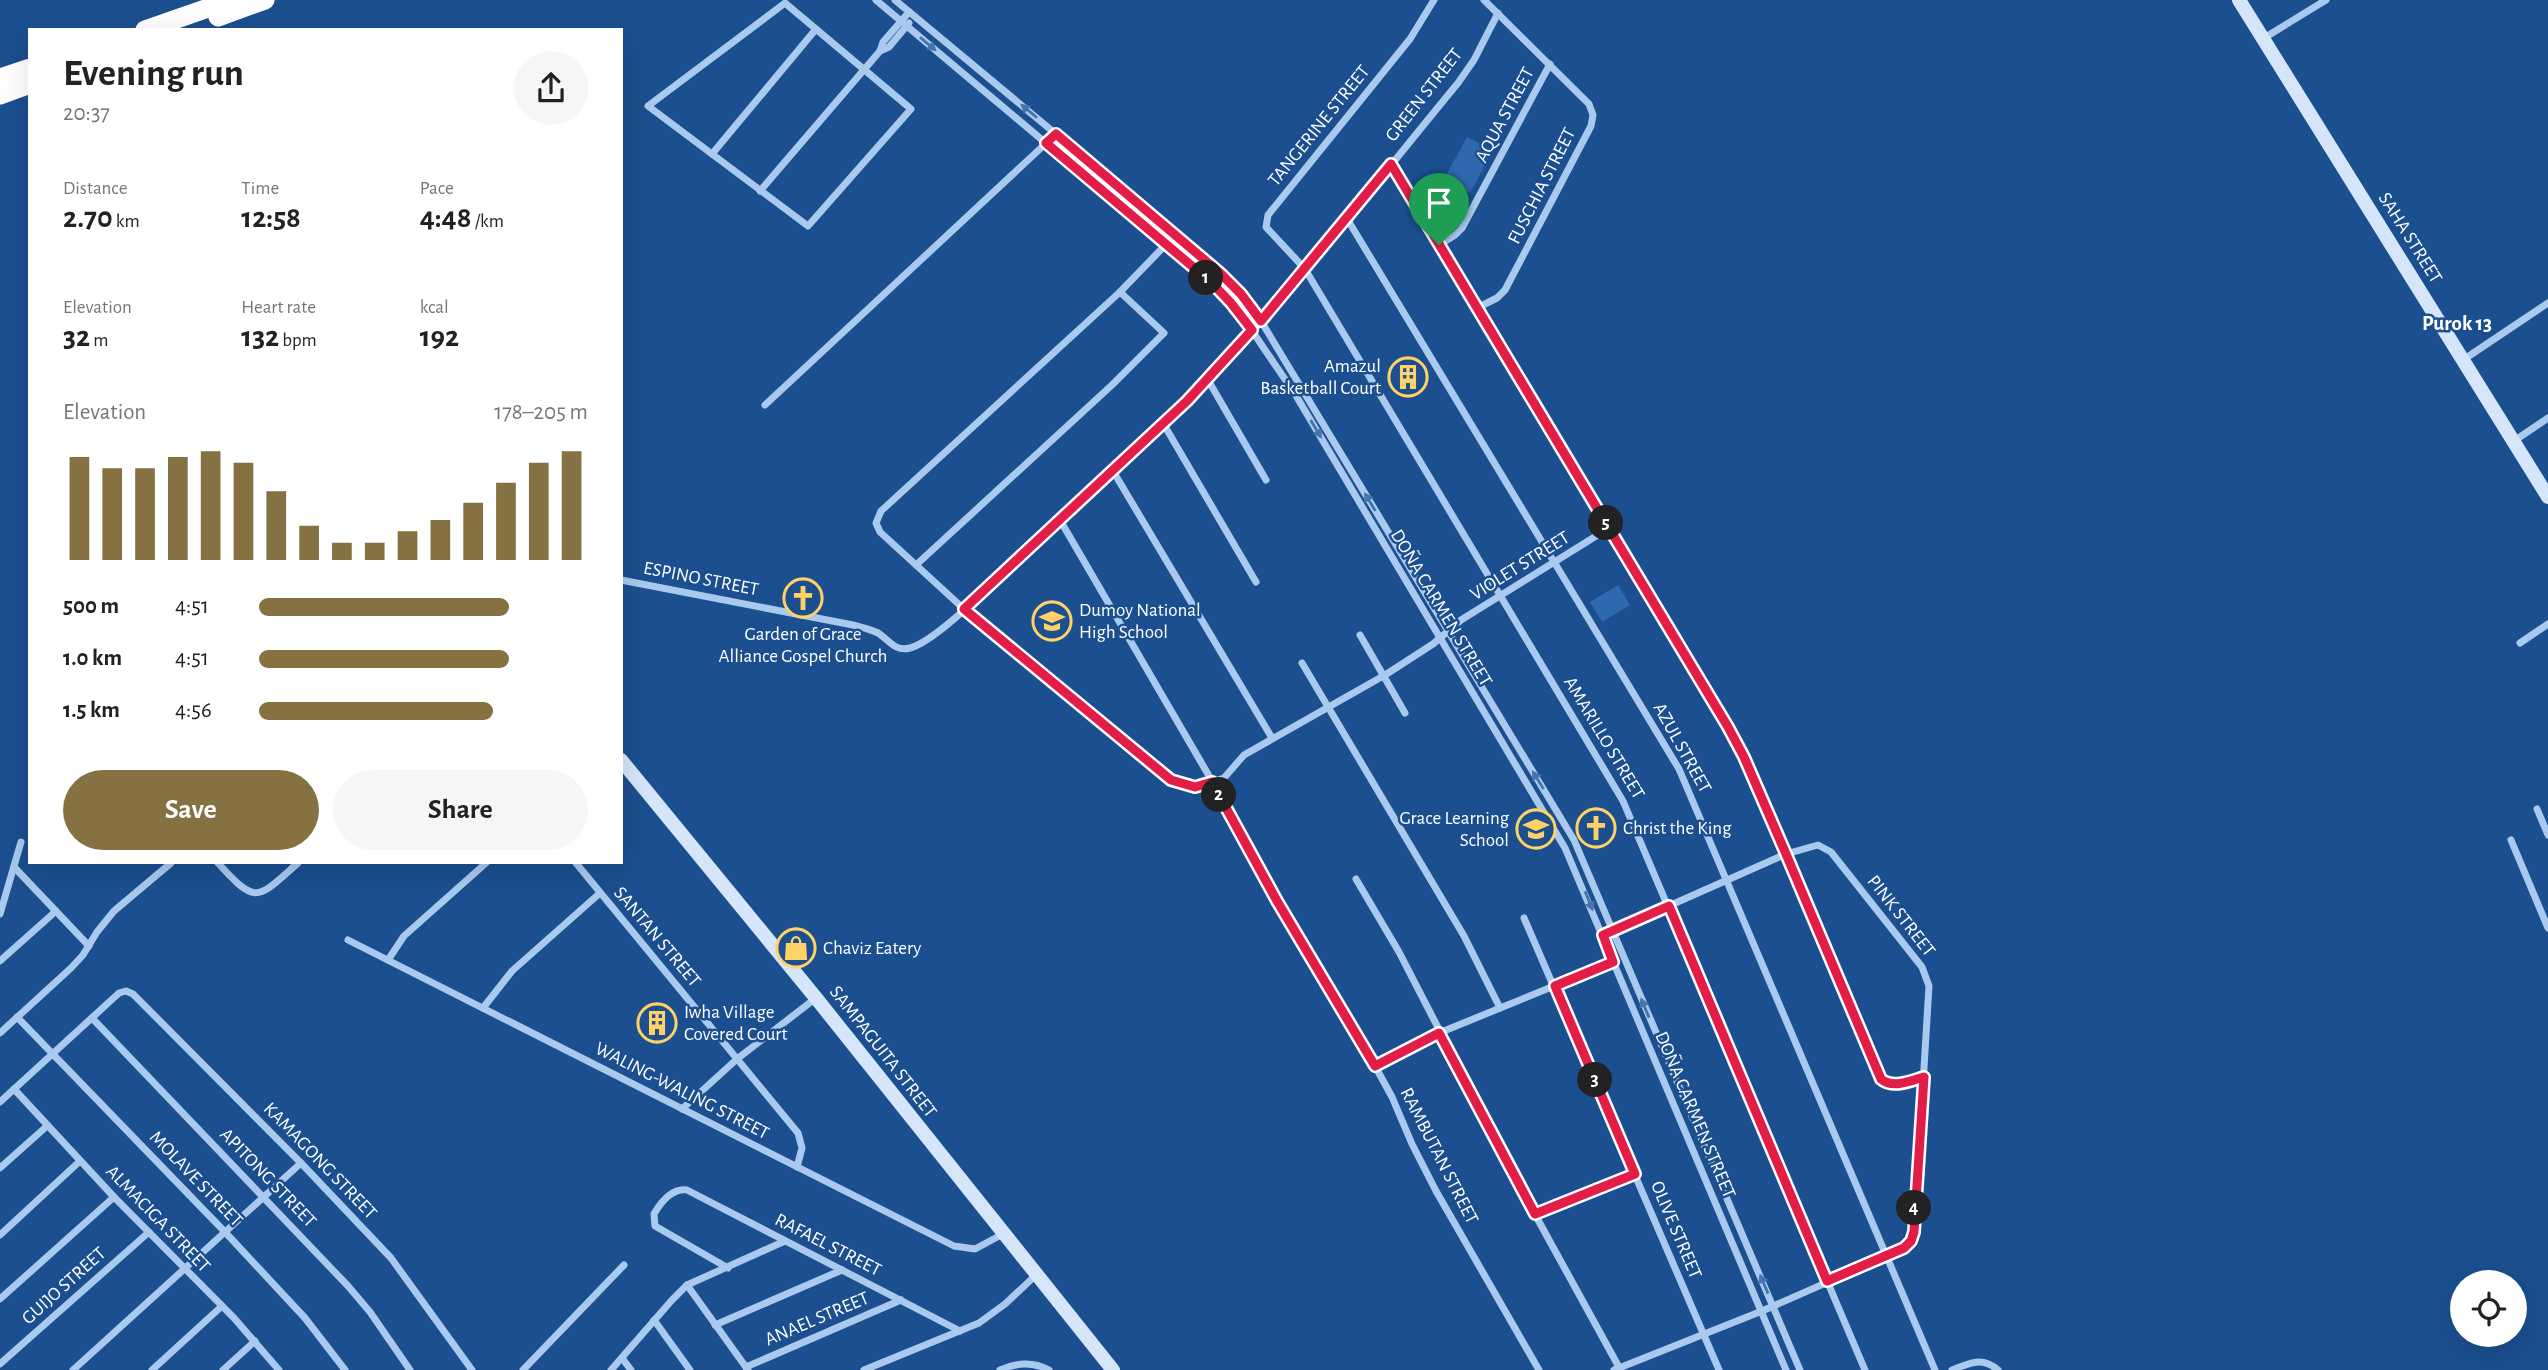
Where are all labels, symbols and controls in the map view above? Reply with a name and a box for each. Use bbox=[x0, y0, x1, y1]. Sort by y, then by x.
one-way arrow bbox=[920, 36, 937, 51]
street label: GREEN STREET bbox=[1382, 45, 1466, 145]
button: share bbox=[514, 51, 588, 125]
text: Evening run bbox=[63, 55, 244, 93]
street label: TANGERINE STREET bbox=[1265, 62, 1373, 190]
street label: AQUA STREET bbox=[1472, 64, 1538, 166]
text: 20:37 bbox=[63, 102, 110, 125]
one-way arrow bbox=[1020, 104, 1038, 119]
street label: FUSCHIA STREET bbox=[1505, 125, 1579, 247]
pin bbox=[1409, 173, 1469, 245]
text: Distance bbox=[63, 179, 127, 198]
text: Time bbox=[241, 179, 279, 198]
text: Pace bbox=[420, 179, 454, 198]
icon: arrive bbox=[1420, 184, 1458, 222]
street label: SAHA STREET bbox=[2375, 189, 2445, 287]
text: 2.70 bbox=[63, 203, 113, 233]
text: 12:58 bbox=[241, 203, 301, 233]
text: 4:48 bbox=[420, 203, 472, 233]
text: km bbox=[113, 212, 140, 231]
text: /km bbox=[472, 212, 504, 231]
pin: 1 bbox=[1188, 260, 1224, 296]
text: 1 bbox=[1202, 268, 1209, 287]
text: Elevation bbox=[63, 298, 132, 317]
text: Heart rate bbox=[241, 298, 316, 317]
text: kcal bbox=[420, 298, 449, 317]
district label: Purok 13 bbox=[2422, 313, 2492, 334]
text: 32 bbox=[63, 322, 90, 352]
text: 132 bbox=[241, 322, 279, 352]
text: 192 bbox=[420, 322, 459, 352]
text: m bbox=[90, 331, 108, 350]
text: bpm bbox=[279, 331, 317, 350]
building icon: Amazul Basketball Court bbox=[1387, 356, 1429, 398]
place label: Amazul Basketball Court bbox=[1260, 357, 1381, 398]
text: Elevation bbox=[63, 401, 146, 424]
text: 178–205 m bbox=[494, 401, 588, 424]
one-way arrow bbox=[1309, 419, 1322, 438]
one-way arrow bbox=[1364, 492, 1376, 511]
pin: 5 bbox=[1588, 505, 1624, 540]
text: 5 bbox=[1601, 513, 1610, 532]
street label: DOÑA CARMEN STREET bbox=[1387, 525, 1497, 690]
street label: VIOLET STREET bbox=[1467, 528, 1573, 604]
street label: ESPINO STREET bbox=[642, 559, 760, 599]
church icon: Garden of Grace Alliance Gospel Church bbox=[782, 577, 824, 619]
text: 500 m bbox=[63, 595, 119, 618]
text: 4:51 bbox=[175, 595, 209, 618]
school or university icon: Dumoy National High School bbox=[1031, 600, 1073, 642]
place label: Dumoy National High School bbox=[1079, 601, 1201, 642]
place label: Garden of Grace Alliance Gospel Church bbox=[719, 625, 887, 666]
text: 1.0 km bbox=[63, 647, 122, 670]
text: 4:51 bbox=[175, 647, 209, 670]
street label: AMARILLO STREET bbox=[1560, 673, 1648, 803]
text: 1.5 km bbox=[63, 699, 120, 722]
text: 4:56 bbox=[175, 699, 212, 722]
street label: AZUL STREET bbox=[1649, 700, 1715, 796]
button: Save bbox=[63, 770, 319, 850]
button: Share bbox=[333, 770, 588, 850]
one-way arrow bbox=[1532, 771, 1545, 790]
pin: 2 bbox=[1202, 778, 1236, 812]
text: 2 bbox=[1214, 785, 1223, 804]
church icon: Christ the King bbox=[1575, 807, 1617, 849]
school or university icon: Grace Learning School bbox=[1515, 808, 1557, 850]
place label: Grace Learning School bbox=[1399, 809, 1510, 850]
place label: Christ the King bbox=[1623, 819, 1732, 838]
street label: PINK STREET bbox=[1863, 872, 1939, 960]
street label: SANTAN STREET bbox=[610, 883, 704, 991]
one-way arrow bbox=[1583, 891, 1595, 911]
shop icon: Chaviz Eatery bbox=[775, 927, 817, 969]
place label: Chaviz Eatery bbox=[823, 939, 921, 958]
street label: SAMPAGUITA STREET bbox=[826, 983, 940, 1121]
one-way arrow bbox=[1639, 998, 1651, 1018]
building icon: Iwha Village Covered Court bbox=[636, 1002, 678, 1044]
place label: Iwha Village Covered Court bbox=[684, 1003, 787, 1044]
street label: DOÑA CARMEN STREET bbox=[1651, 1028, 1741, 1201]
street label: WALING-WALING STREET bbox=[592, 1039, 772, 1143]
pin: 3 bbox=[1578, 1062, 1612, 1098]
text: 3 bbox=[1590, 1070, 1599, 1089]
street label: RAMBUTAN STREET bbox=[1396, 1085, 1482, 1227]
street label: KAMAGONG STREET bbox=[260, 1099, 380, 1223]
street label: APITONG STREET bbox=[216, 1125, 320, 1231]
street label: MOLAVE STREET bbox=[146, 1128, 246, 1230]
street label: ALMACIGA STREET bbox=[102, 1162, 214, 1276]
street label: OLIVE STREET bbox=[1647, 1178, 1705, 1282]
pin: 4 bbox=[1896, 1190, 1932, 1226]
text: 4 bbox=[1909, 1198, 1918, 1217]
street label: RAFAEL STREET bbox=[772, 1210, 884, 1280]
street label: GUIJO STREET bbox=[19, 1244, 109, 1328]
map controls bbox=[2450, 1270, 2527, 1347]
button: locate bbox=[2450, 1270, 2527, 1347]
one-way arrow bbox=[1759, 1274, 1770, 1295]
street label: ANAEL STREET bbox=[762, 1289, 872, 1349]

